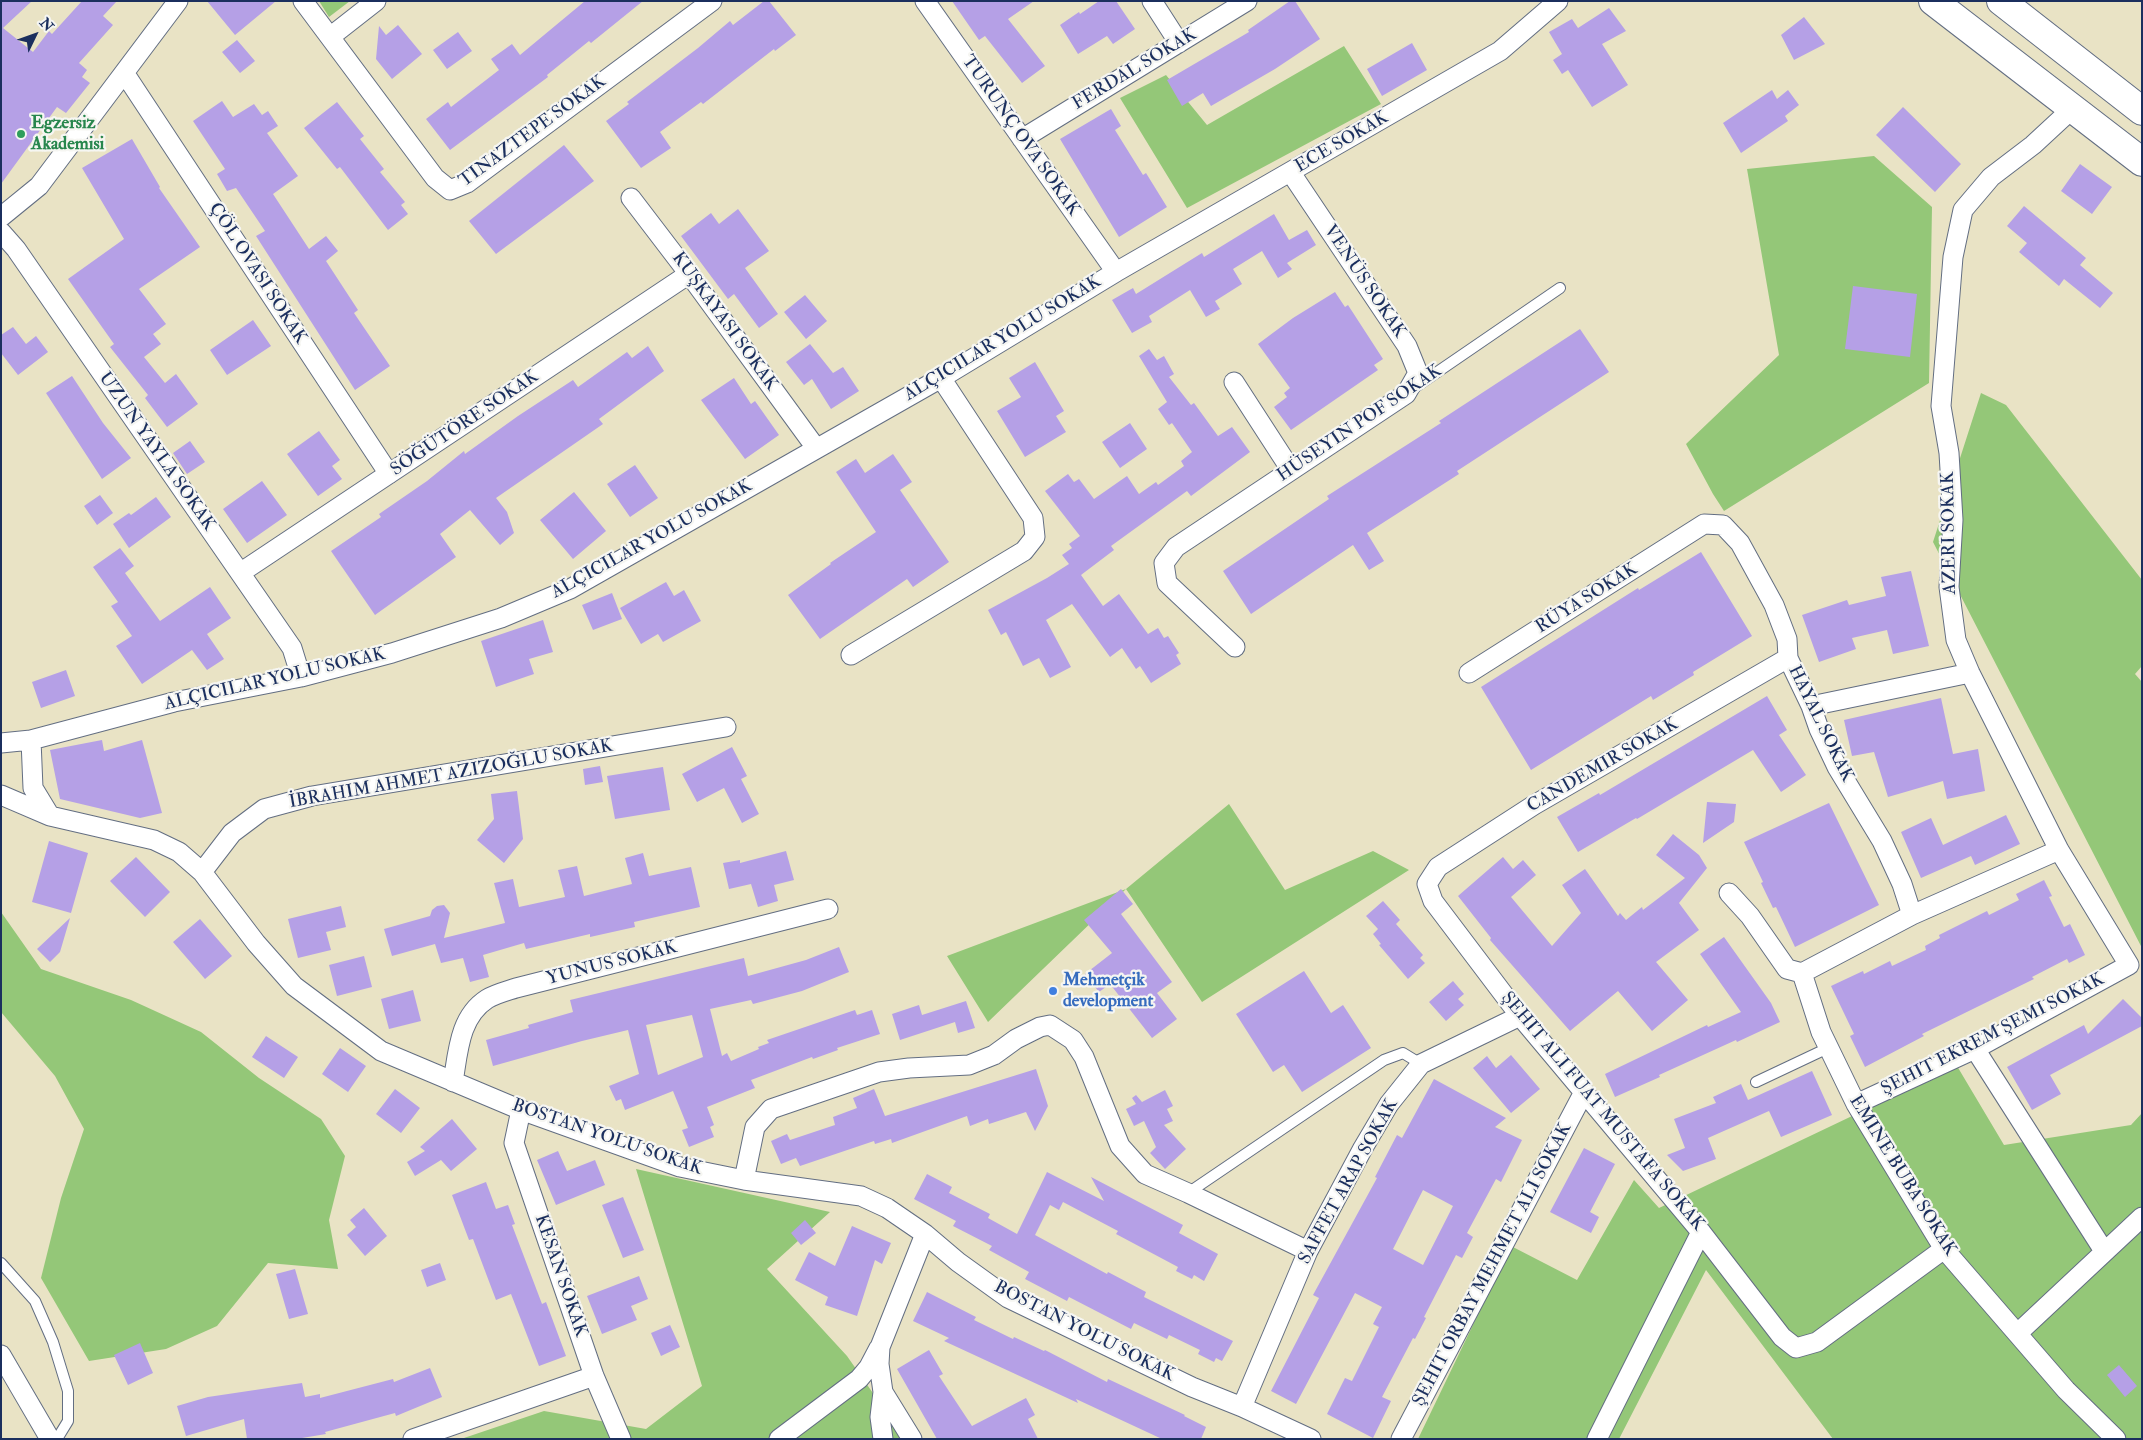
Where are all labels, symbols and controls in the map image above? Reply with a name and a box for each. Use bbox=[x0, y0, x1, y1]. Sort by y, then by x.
north arrow bbox=[10, 10, 60, 60]
text: N bbox=[36, 14, 57, 35]
street label: FERDAL SOKAK bbox=[1069, 24, 1201, 116]
street label: TURUNÇ OVA SOKAK bbox=[956, 52, 1084, 220]
street label: TINAZTEPE SOKAK bbox=[455, 72, 611, 192]
street label: ECE SOKAK bbox=[1292, 108, 1392, 178]
place label: Egzersiz Akademisi bbox=[31, 113, 104, 156]
marker: Egzersiz Akademisi bbox=[15, 128, 27, 140]
street label: ÇÖL OVASI SOKAK bbox=[203, 199, 311, 349]
street label: VENÜS SOKAK bbox=[1318, 221, 1410, 343]
street label: KUŞKAYASI SOKAK bbox=[666, 248, 782, 396]
street label: ALÇICILAR YOLU SOKAK bbox=[901, 272, 1105, 406]
street label: HÜSEYIN POF SOKAK bbox=[1274, 361, 1446, 487]
street label: SÖĞÜTÖRE SOKAK bbox=[387, 367, 543, 481]
street label: UZUN YAYLA SOKAK bbox=[93, 369, 219, 535]
street label: AZERI SOKAK bbox=[1938, 471, 1962, 595]
street label: ALÇICILAR YOLU SOKAK bbox=[548, 476, 756, 604]
street label: RÜYA SOKAK bbox=[1532, 559, 1642, 639]
street label: ALÇICILAR YOLU SOKAK bbox=[163, 644, 387, 716]
street label: HAYAL SOKAK bbox=[1782, 662, 1858, 786]
street label: CANDEMIR SOKAK bbox=[1524, 714, 1682, 818]
street label: İBRAHIM AHMET AZIZOĞLU SOKAK bbox=[287, 736, 615, 814]
street label: YUNUS SOKAK bbox=[545, 937, 679, 991]
street label: ŞEHIT EKREM ŞEMI SOKAK bbox=[1878, 969, 2108, 1101]
place label: Mehmetçik development bbox=[1063, 970, 1153, 1012]
marker: Mehmetçik development bbox=[1047, 985, 1059, 997]
street label: ŞEHIT ALI FUAT MUSTAFA SOKAK bbox=[1496, 988, 1708, 1236]
street label: EMINE BUBA SOKAK bbox=[1844, 1092, 1960, 1260]
street label: BOSTAN YOLU SOKAK bbox=[509, 1095, 705, 1181]
street label: SAFFET ARAP SOKAK bbox=[1295, 1096, 1403, 1268]
street label: ŞEHIT ORBAY MEHMET ALI SOKAK bbox=[1409, 1120, 1577, 1410]
street label: KESAN SOKAK bbox=[529, 1212, 591, 1340]
street label: BOSTAN YOLU SOKAK bbox=[990, 1277, 1178, 1387]

